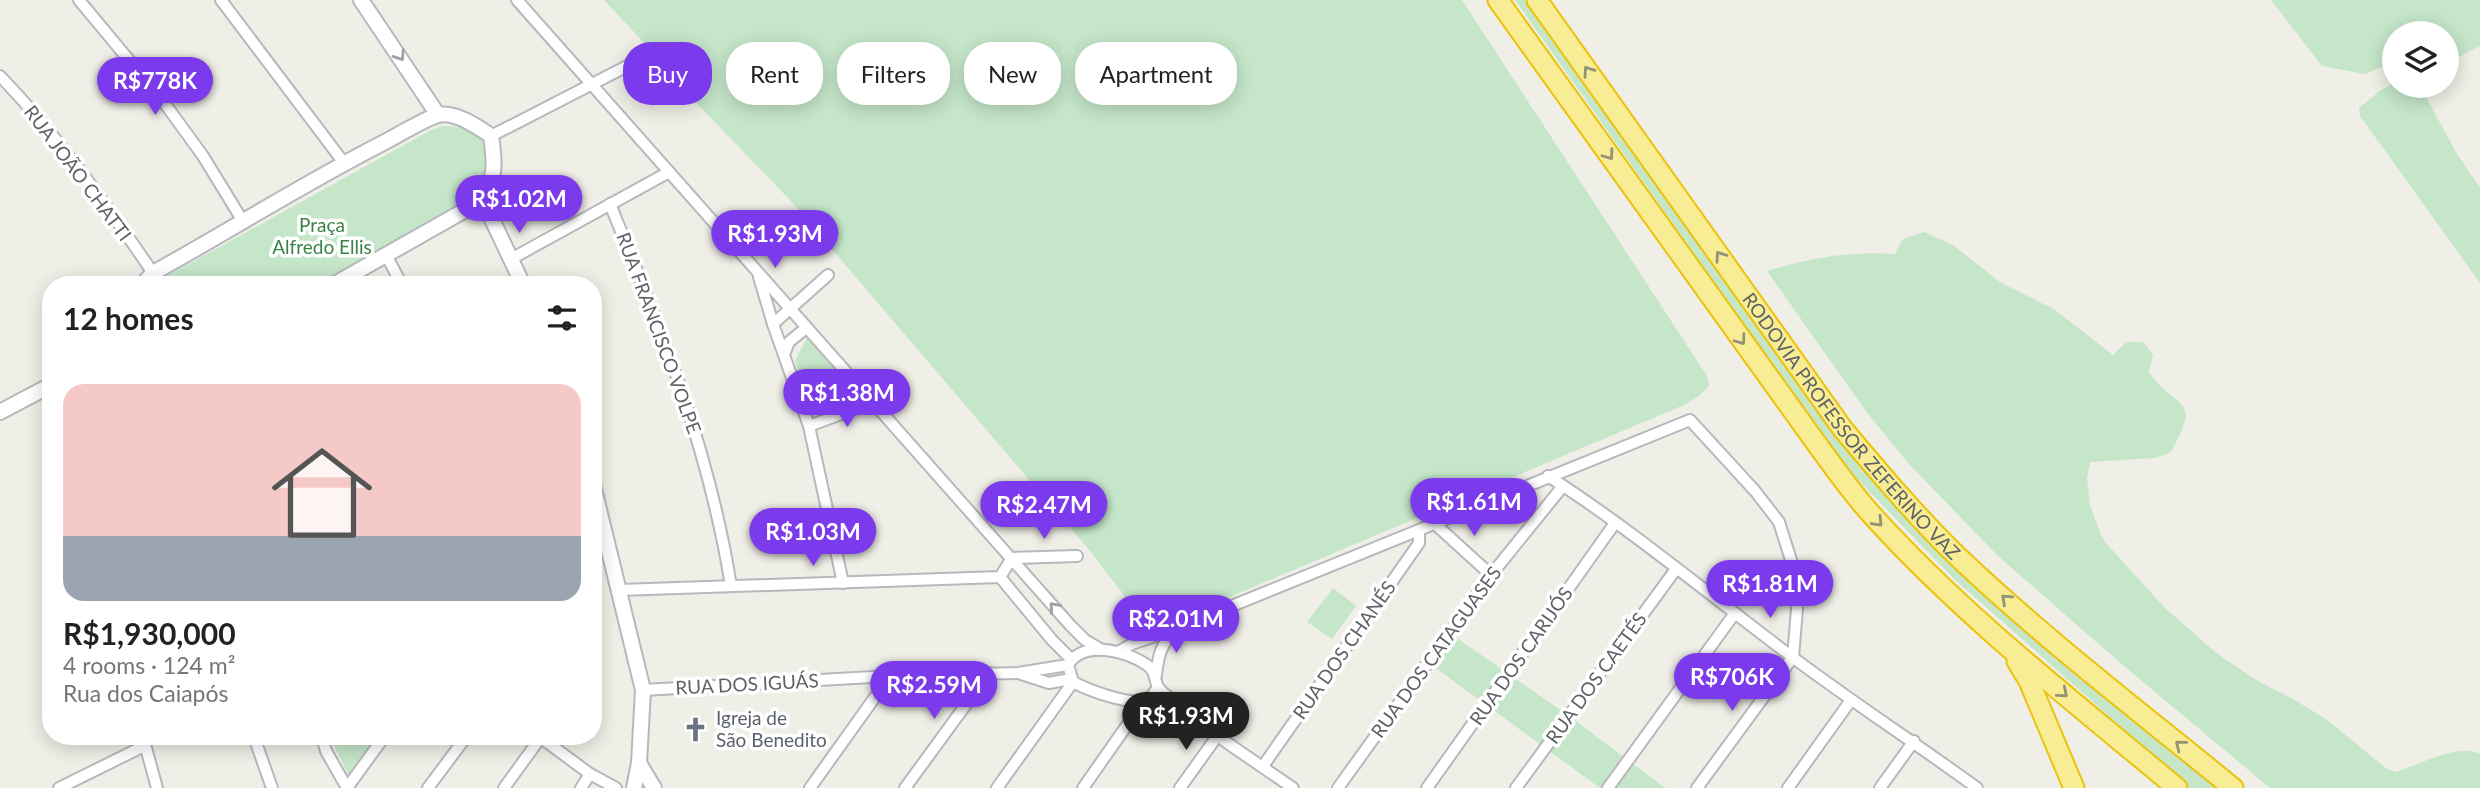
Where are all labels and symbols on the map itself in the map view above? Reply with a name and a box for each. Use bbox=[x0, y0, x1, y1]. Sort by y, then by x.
one-way arrow bbox=[392, 48, 404, 61]
pin: R$778K bbox=[98, 58, 212, 117]
one-way arrow bbox=[1584, 66, 1596, 79]
street label: RUA JOÃO CHATTI bbox=[20, 100, 137, 245]
one-way arrow bbox=[1601, 147, 1613, 160]
pin: R$1.02M bbox=[454, 176, 584, 235]
pin: R$1.93M bbox=[710, 210, 840, 270]
park label: Praça Alfredo Ellis bbox=[272, 213, 372, 258]
street label: RUA FRANCISCO VOLPE bbox=[612, 229, 707, 437]
one-way arrow bbox=[1716, 251, 1728, 264]
street label: RODOVIA PROFESSOR ZEFERINO VAZ bbox=[1738, 288, 1966, 564]
one-way arrow bbox=[1733, 332, 1746, 345]
pin: R$1.38M bbox=[782, 370, 912, 429]
pin: R$1.61M bbox=[1409, 478, 1539, 538]
pin: R$2.47M bbox=[979, 482, 1109, 541]
pin: R$1.03M bbox=[748, 508, 878, 568]
one-way arrow bbox=[1870, 513, 1882, 526]
pin: R$1.81M bbox=[1705, 560, 1835, 620]
street label: RUA DOS CATAGUASES bbox=[1366, 562, 1505, 742]
street label: RUA DOS CHANÉS bbox=[1287, 576, 1400, 723]
street label: RUA DOS CARIJÓS bbox=[1464, 582, 1577, 729]
one-way arrow bbox=[2001, 595, 2014, 607]
pin: R$2.01M bbox=[1111, 596, 1241, 655]
one-way arrow bbox=[1050, 602, 1062, 615]
street label: RUA DOS CAETÉS bbox=[1540, 608, 1651, 748]
pin: R$706K bbox=[1675, 654, 1789, 713]
pin: R$2.59M bbox=[869, 662, 999, 721]
street label: RUA DOS IGUÁS bbox=[675, 668, 819, 699]
one-way arrow bbox=[2055, 684, 2068, 697]
pin: R$1.93M bbox=[1121, 692, 1251, 752]
place label: Igreja de São Benedito bbox=[716, 706, 827, 751]
church icon: Igreja de São Benedito bbox=[682, 715, 710, 743]
one-way arrow bbox=[2176, 740, 2188, 753]

